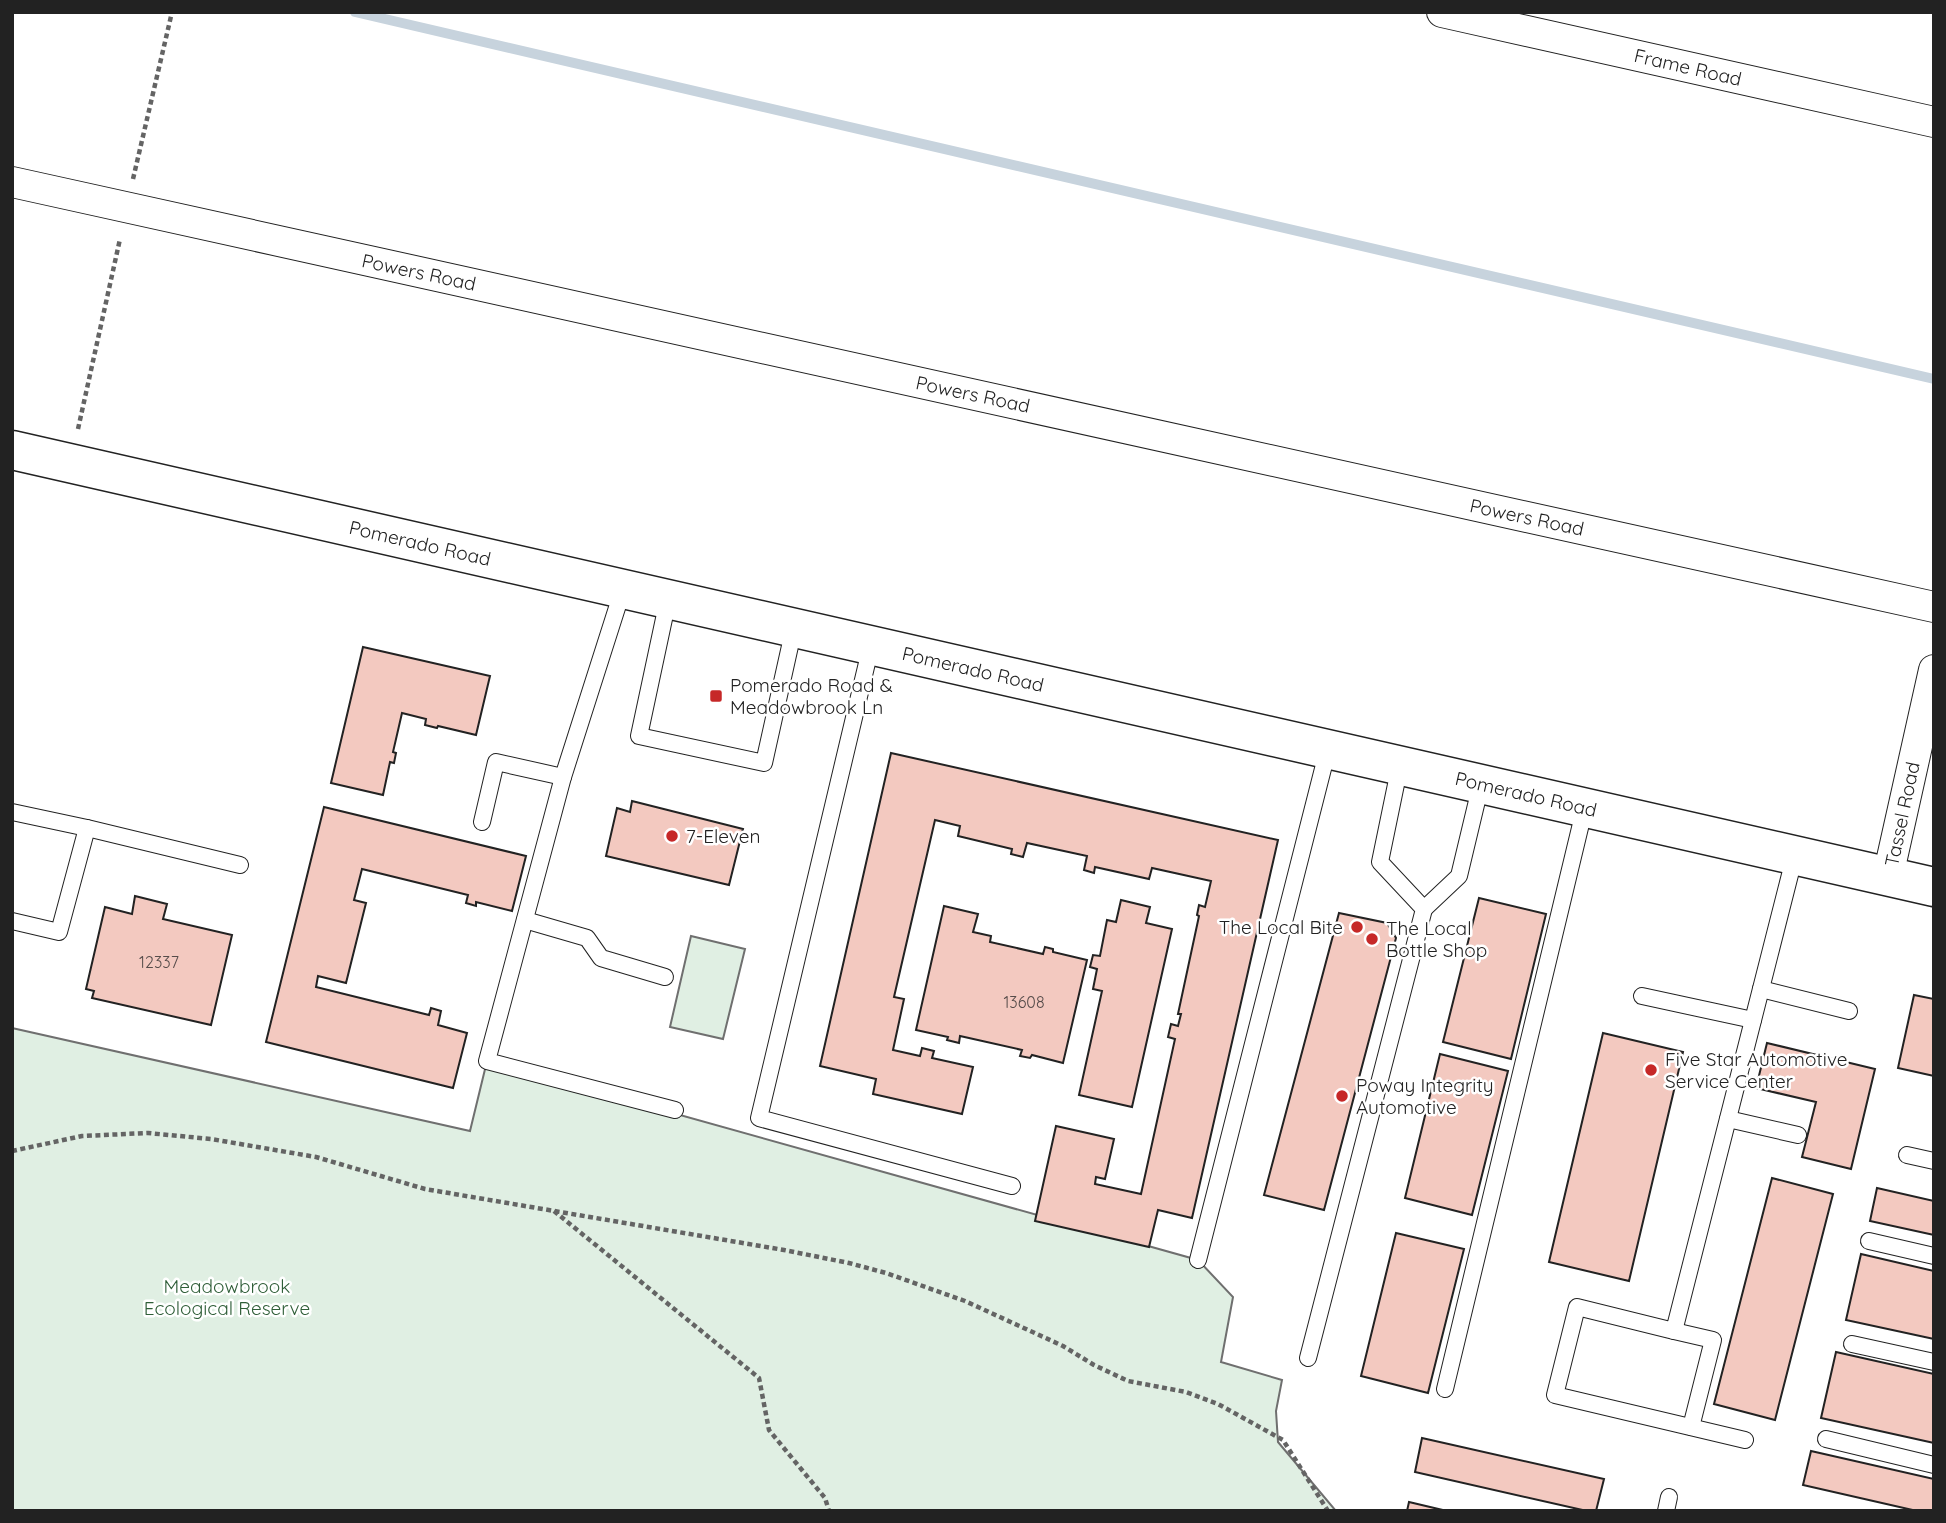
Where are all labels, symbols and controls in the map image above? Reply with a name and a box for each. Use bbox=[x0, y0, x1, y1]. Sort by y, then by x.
street label: Frame Road bbox=[1632, 43, 1744, 91]
street label: Powers Road bbox=[360, 248, 478, 296]
street label: Powers Road bbox=[914, 370, 1032, 418]
street label: Powers Road bbox=[1468, 493, 1586, 541]
street label: Pomerado Road bbox=[347, 515, 493, 571]
street label: Pomerado Road bbox=[900, 641, 1046, 697]
place label: Pomerado Road & Meadowbrook Ln bbox=[730, 673, 893, 719]
marker: Pomerado Road & Meadowbrook Ln bbox=[708, 688, 724, 704]
street label: Tassel Road bbox=[1879, 759, 1925, 869]
street label: Pomerado Road bbox=[1453, 766, 1599, 822]
place label: 7-Eleven bbox=[686, 824, 760, 848]
marker: 7-Eleven bbox=[664, 828, 680, 844]
place label: The Local Bite bbox=[1219, 915, 1343, 939]
place label: The Local Bottle Shop bbox=[1386, 916, 1487, 962]
marker: The Local Bite bbox=[1349, 919, 1365, 935]
marker: The Local Bottle Shop bbox=[1364, 931, 1380, 947]
house number: 12337 bbox=[139, 952, 179, 972]
house number: 13608 bbox=[1003, 992, 1045, 1012]
place label: Five Star Automotive Service Center bbox=[1665, 1047, 1848, 1093]
marker: Five Star Automotive Service Center bbox=[1643, 1062, 1659, 1078]
place label: Poway Integrity Automotive bbox=[1356, 1073, 1494, 1119]
marker: Poway Integrity Automotive bbox=[1334, 1088, 1350, 1104]
park label: Meadowbrook Ecological Reserve bbox=[144, 1274, 310, 1320]

